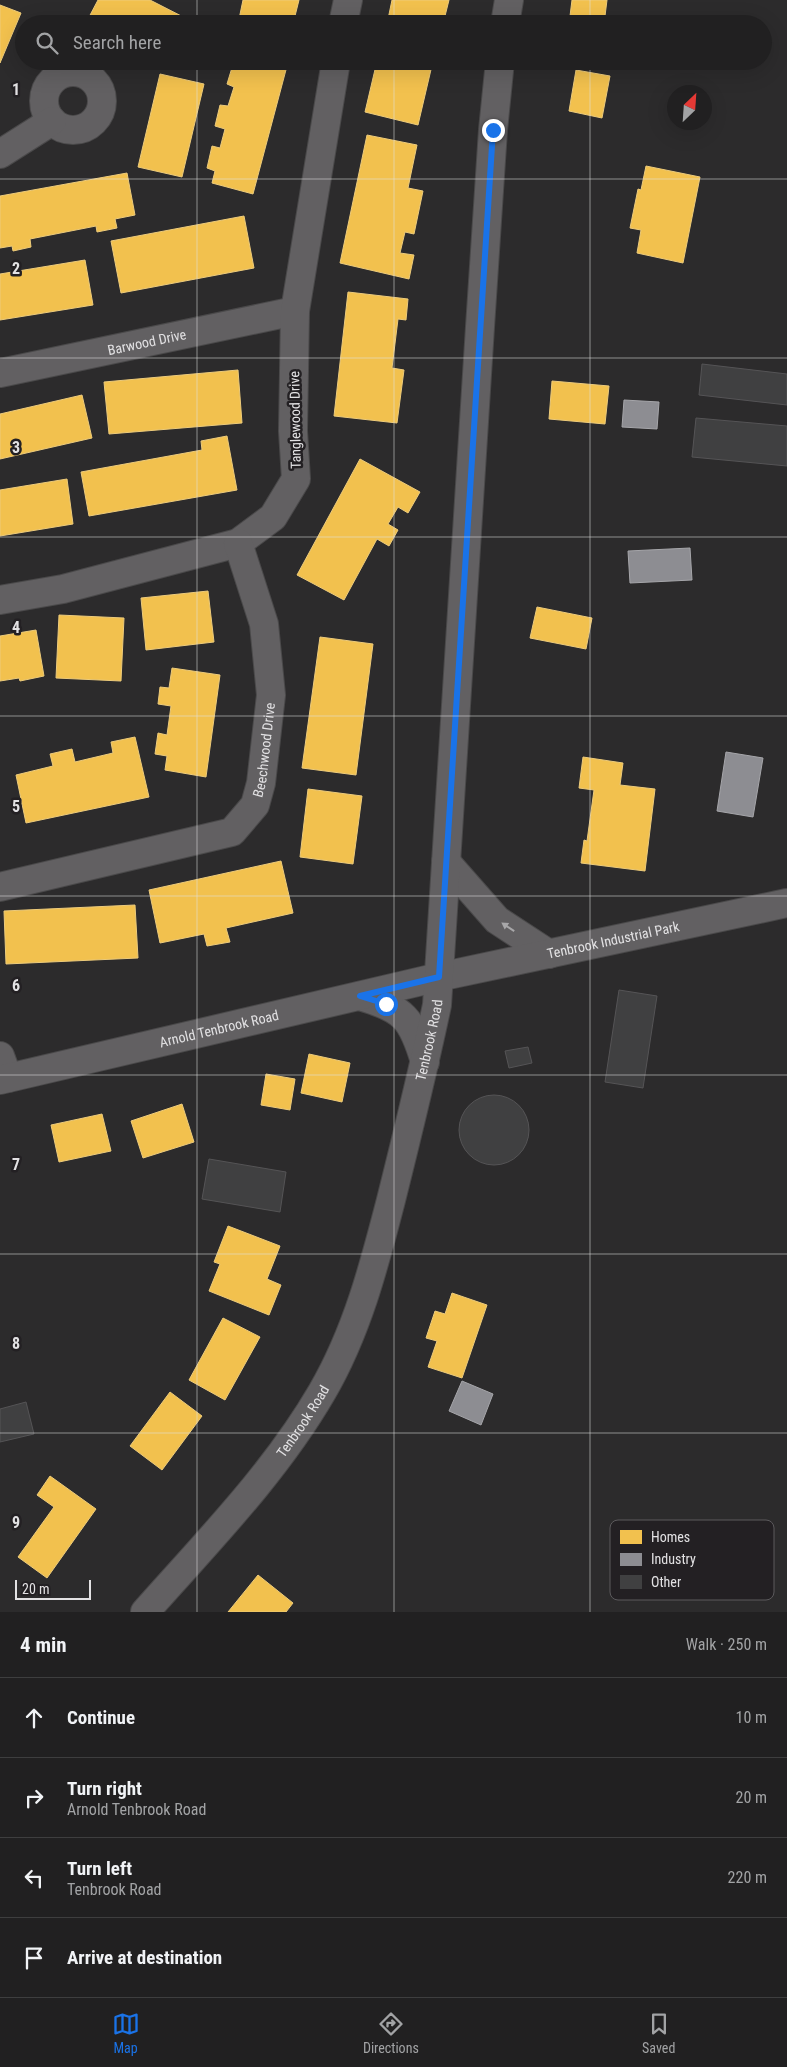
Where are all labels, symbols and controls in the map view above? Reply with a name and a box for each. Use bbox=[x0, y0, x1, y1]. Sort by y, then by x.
search box bbox=[15, 15, 772, 70]
icon: search bbox=[33, 29, 61, 57]
text: Search here bbox=[73, 31, 161, 54]
text: 1 bbox=[12, 80, 20, 99]
north arrow bbox=[667, 85, 712, 130]
route end bbox=[482, 119, 505, 142]
text: 2 bbox=[12, 259, 20, 278]
street label: Barwood Drive bbox=[106, 326, 188, 358]
street label: Tanglewood Drive bbox=[286, 370, 304, 469]
text: 3 bbox=[12, 438, 20, 457]
text: 4 bbox=[12, 618, 20, 637]
street label: Beechwood Drive bbox=[250, 701, 278, 799]
text: 5 bbox=[12, 797, 20, 816]
street label: Tenbrook Industrial Park bbox=[546, 918, 681, 962]
one-way arrow bbox=[501, 922, 515, 932]
text: 6 bbox=[12, 976, 20, 995]
route start bbox=[375, 993, 398, 1016]
street label: Tenbrook Road bbox=[412, 999, 445, 1082]
street label: Arnold Tenbrook Road bbox=[158, 1007, 280, 1050]
text: 7 bbox=[12, 1155, 20, 1174]
text: 8 bbox=[12, 1334, 20, 1353]
street label: Tenbrook Road bbox=[273, 1382, 332, 1460]
text: 9 bbox=[12, 1513, 20, 1532]
legend bbox=[610, 1520, 774, 1600]
text: Homes bbox=[651, 1529, 690, 1545]
text: Industry bbox=[651, 1551, 696, 1567]
text: Other bbox=[651, 1574, 681, 1590]
scale bar bbox=[15, 1577, 91, 1600]
text: 20 m bbox=[22, 1581, 50, 1597]
text: 4 min bbox=[20, 1633, 67, 1657]
text: Walk · 250 m bbox=[686, 1635, 767, 1654]
icon: ahead bbox=[20, 1704, 48, 1732]
text: Continue bbox=[67, 1706, 135, 1729]
text: 10 m bbox=[735, 1708, 767, 1727]
text: Turn right bbox=[67, 1777, 142, 1800]
icon: right bbox=[20, 1784, 48, 1812]
text: 20 m bbox=[735, 1788, 767, 1807]
text: Arnold Tenbrook Road bbox=[67, 1800, 206, 1819]
text: Turn left bbox=[67, 1857, 132, 1880]
icon: left bbox=[20, 1864, 48, 1892]
text: 220 m bbox=[728, 1868, 767, 1887]
text: Tenbrook Road bbox=[67, 1880, 161, 1899]
icon: arrive bbox=[20, 1944, 48, 1972]
text: Arrive at destination bbox=[67, 1946, 222, 1969]
tab: Map bbox=[112, 2010, 140, 2056]
tab: Directions bbox=[363, 2010, 419, 2056]
tab: Saved bbox=[642, 2010, 675, 2056]

